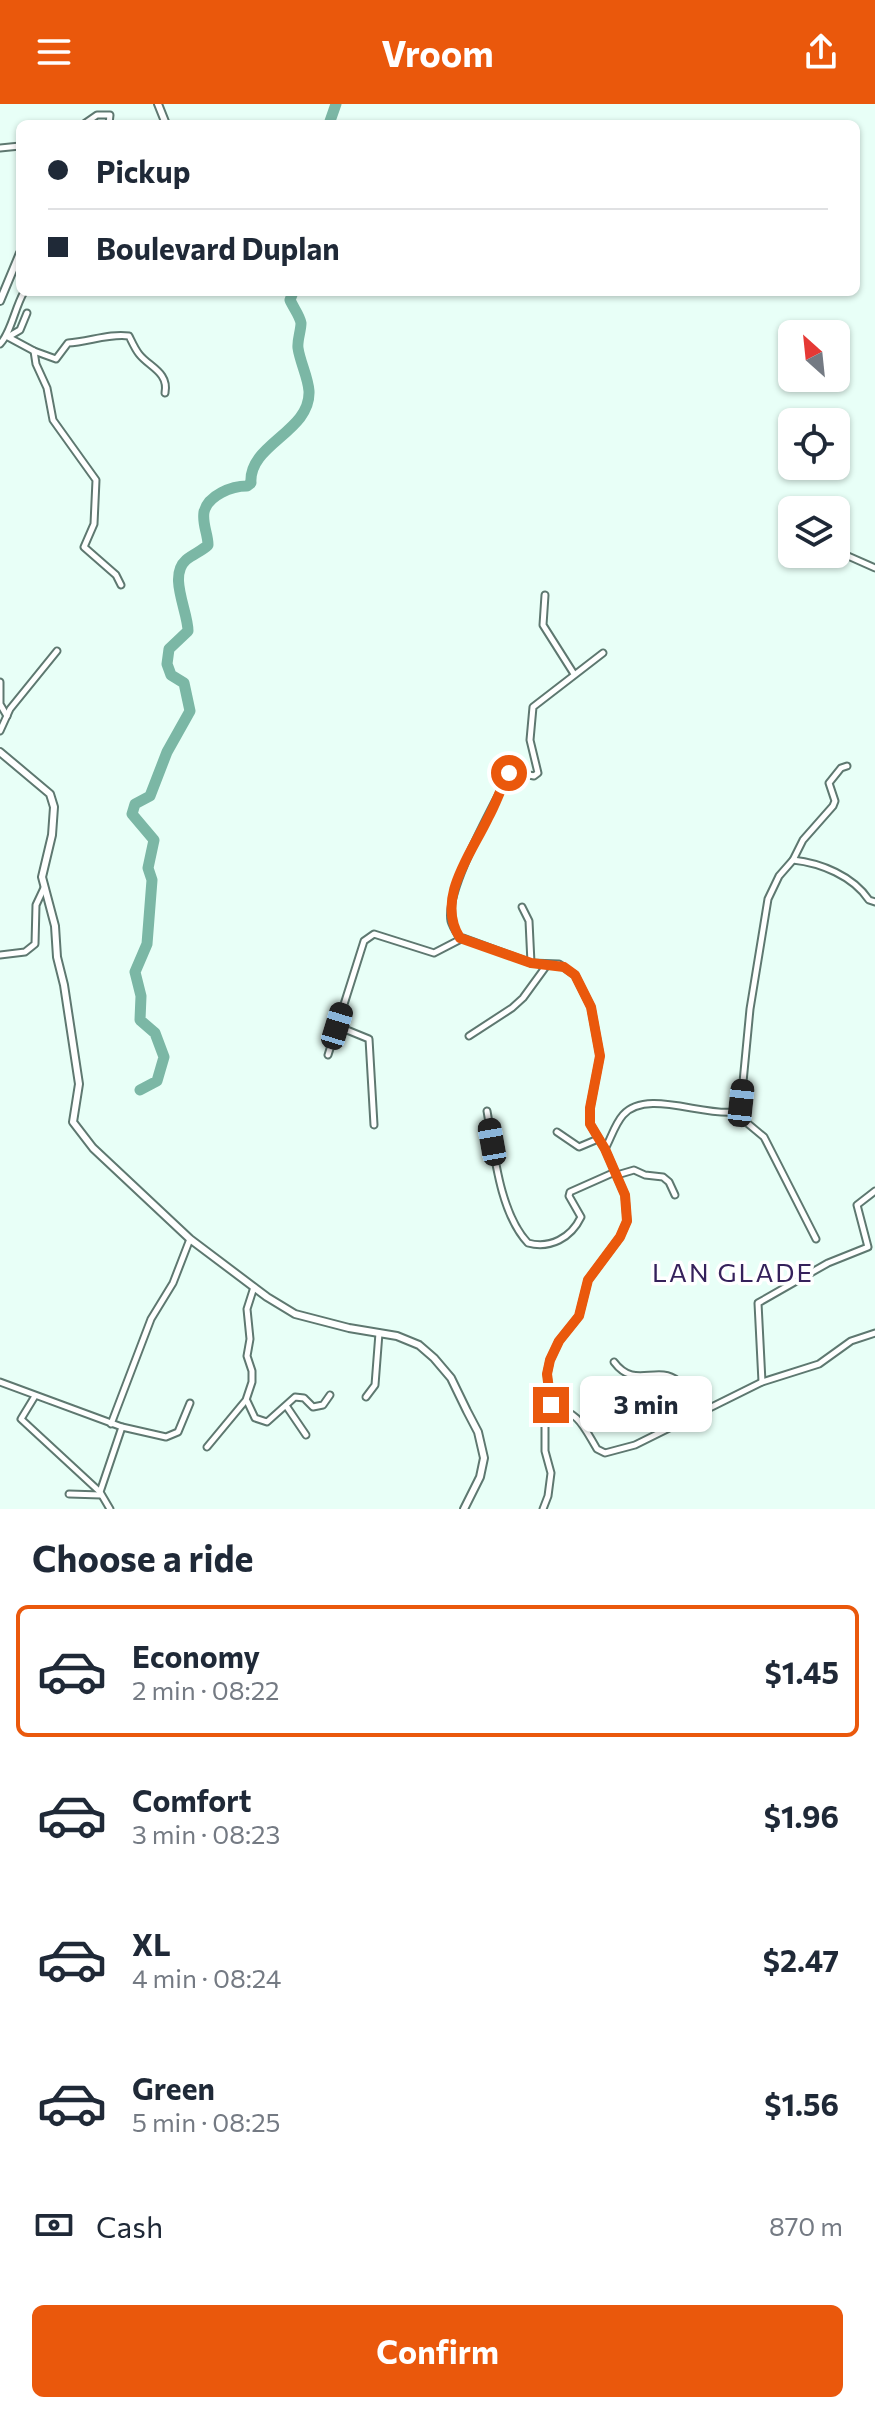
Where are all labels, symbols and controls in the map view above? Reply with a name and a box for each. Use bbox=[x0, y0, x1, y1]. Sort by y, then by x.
icon: menu bbox=[32, 30, 76, 74]
text: Vroom bbox=[381, 30, 494, 74]
icon: share bbox=[799, 30, 843, 74]
text: Pickup bbox=[96, 152, 190, 189]
text: Boulevard Duplan bbox=[96, 229, 340, 266]
north arrow bbox=[778, 320, 850, 392]
map controls bbox=[778, 320, 850, 568]
button: locate bbox=[778, 408, 850, 480]
button: layers bbox=[778, 496, 850, 568]
route start bbox=[491, 755, 527, 791]
car bbox=[319, 1000, 355, 1052]
car bbox=[727, 1078, 755, 1128]
car bbox=[476, 1116, 508, 1168]
district label: LAN GLADE bbox=[652, 1256, 814, 1287]
callout: 3 min bbox=[579, 1377, 711, 1433]
route end bbox=[533, 1387, 569, 1423]
text: 3 min bbox=[613, 1388, 679, 1419]
text: Choose a ride bbox=[32, 1535, 253, 1579]
icon: car bbox=[36, 1635, 108, 1707]
text: Economy bbox=[132, 1637, 260, 1674]
text: $1.45 bbox=[765, 1653, 839, 1690]
text: 2 min · 08:22 bbox=[132, 1674, 279, 1705]
icon: car bbox=[36, 1779, 108, 1851]
text: Comfort bbox=[132, 1781, 251, 1818]
text: $1.96 bbox=[764, 1797, 839, 1834]
text: 3 min · 08:23 bbox=[132, 1818, 280, 1849]
icon: car bbox=[36, 1923, 108, 1995]
text: XL bbox=[132, 1925, 171, 1962]
text: $2.47 bbox=[763, 1941, 839, 1978]
text: 4 min · 08:24 bbox=[132, 1962, 281, 1993]
icon: car bbox=[36, 2067, 108, 2139]
text: Green bbox=[132, 2069, 215, 2106]
text: $1.56 bbox=[764, 2085, 839, 2122]
text: 5 min · 08:25 bbox=[132, 2106, 281, 2137]
icon: cash bbox=[32, 2203, 76, 2247]
text: Cash bbox=[96, 2207, 163, 2244]
text: 870 m bbox=[769, 2210, 843, 2241]
button: Confirm bbox=[32, 2305, 843, 2397]

